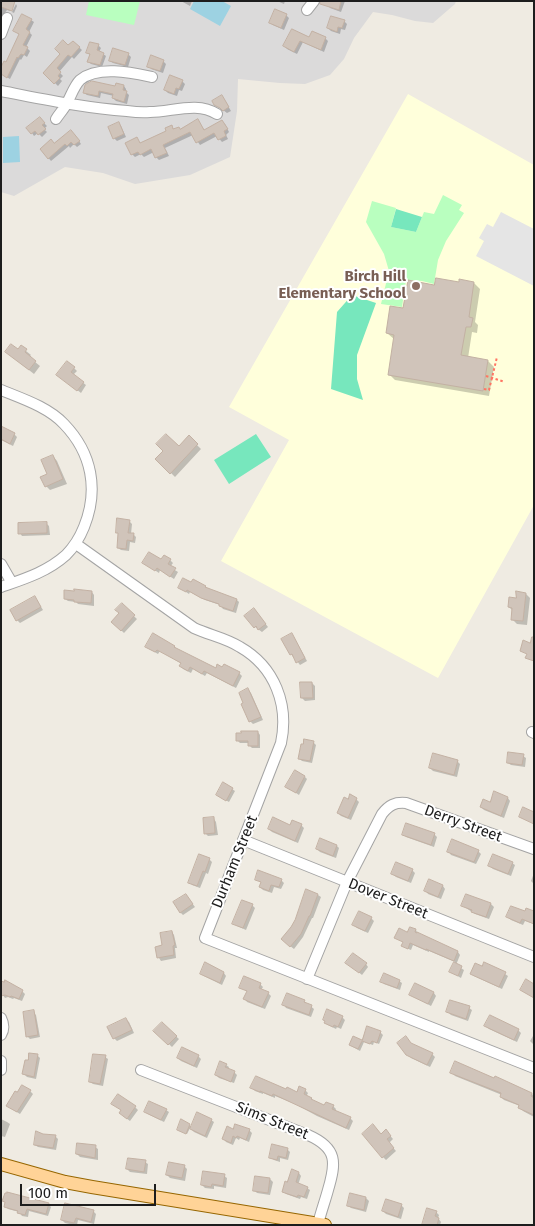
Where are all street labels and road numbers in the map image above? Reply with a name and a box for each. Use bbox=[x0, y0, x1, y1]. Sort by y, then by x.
street label: Derry Street bbox=[422, 802, 504, 846]
street label: Durham Street bbox=[208, 813, 262, 911]
street label: Dover Street bbox=[346, 875, 430, 923]
street label: Sims Street bbox=[233, 1098, 311, 1144]

